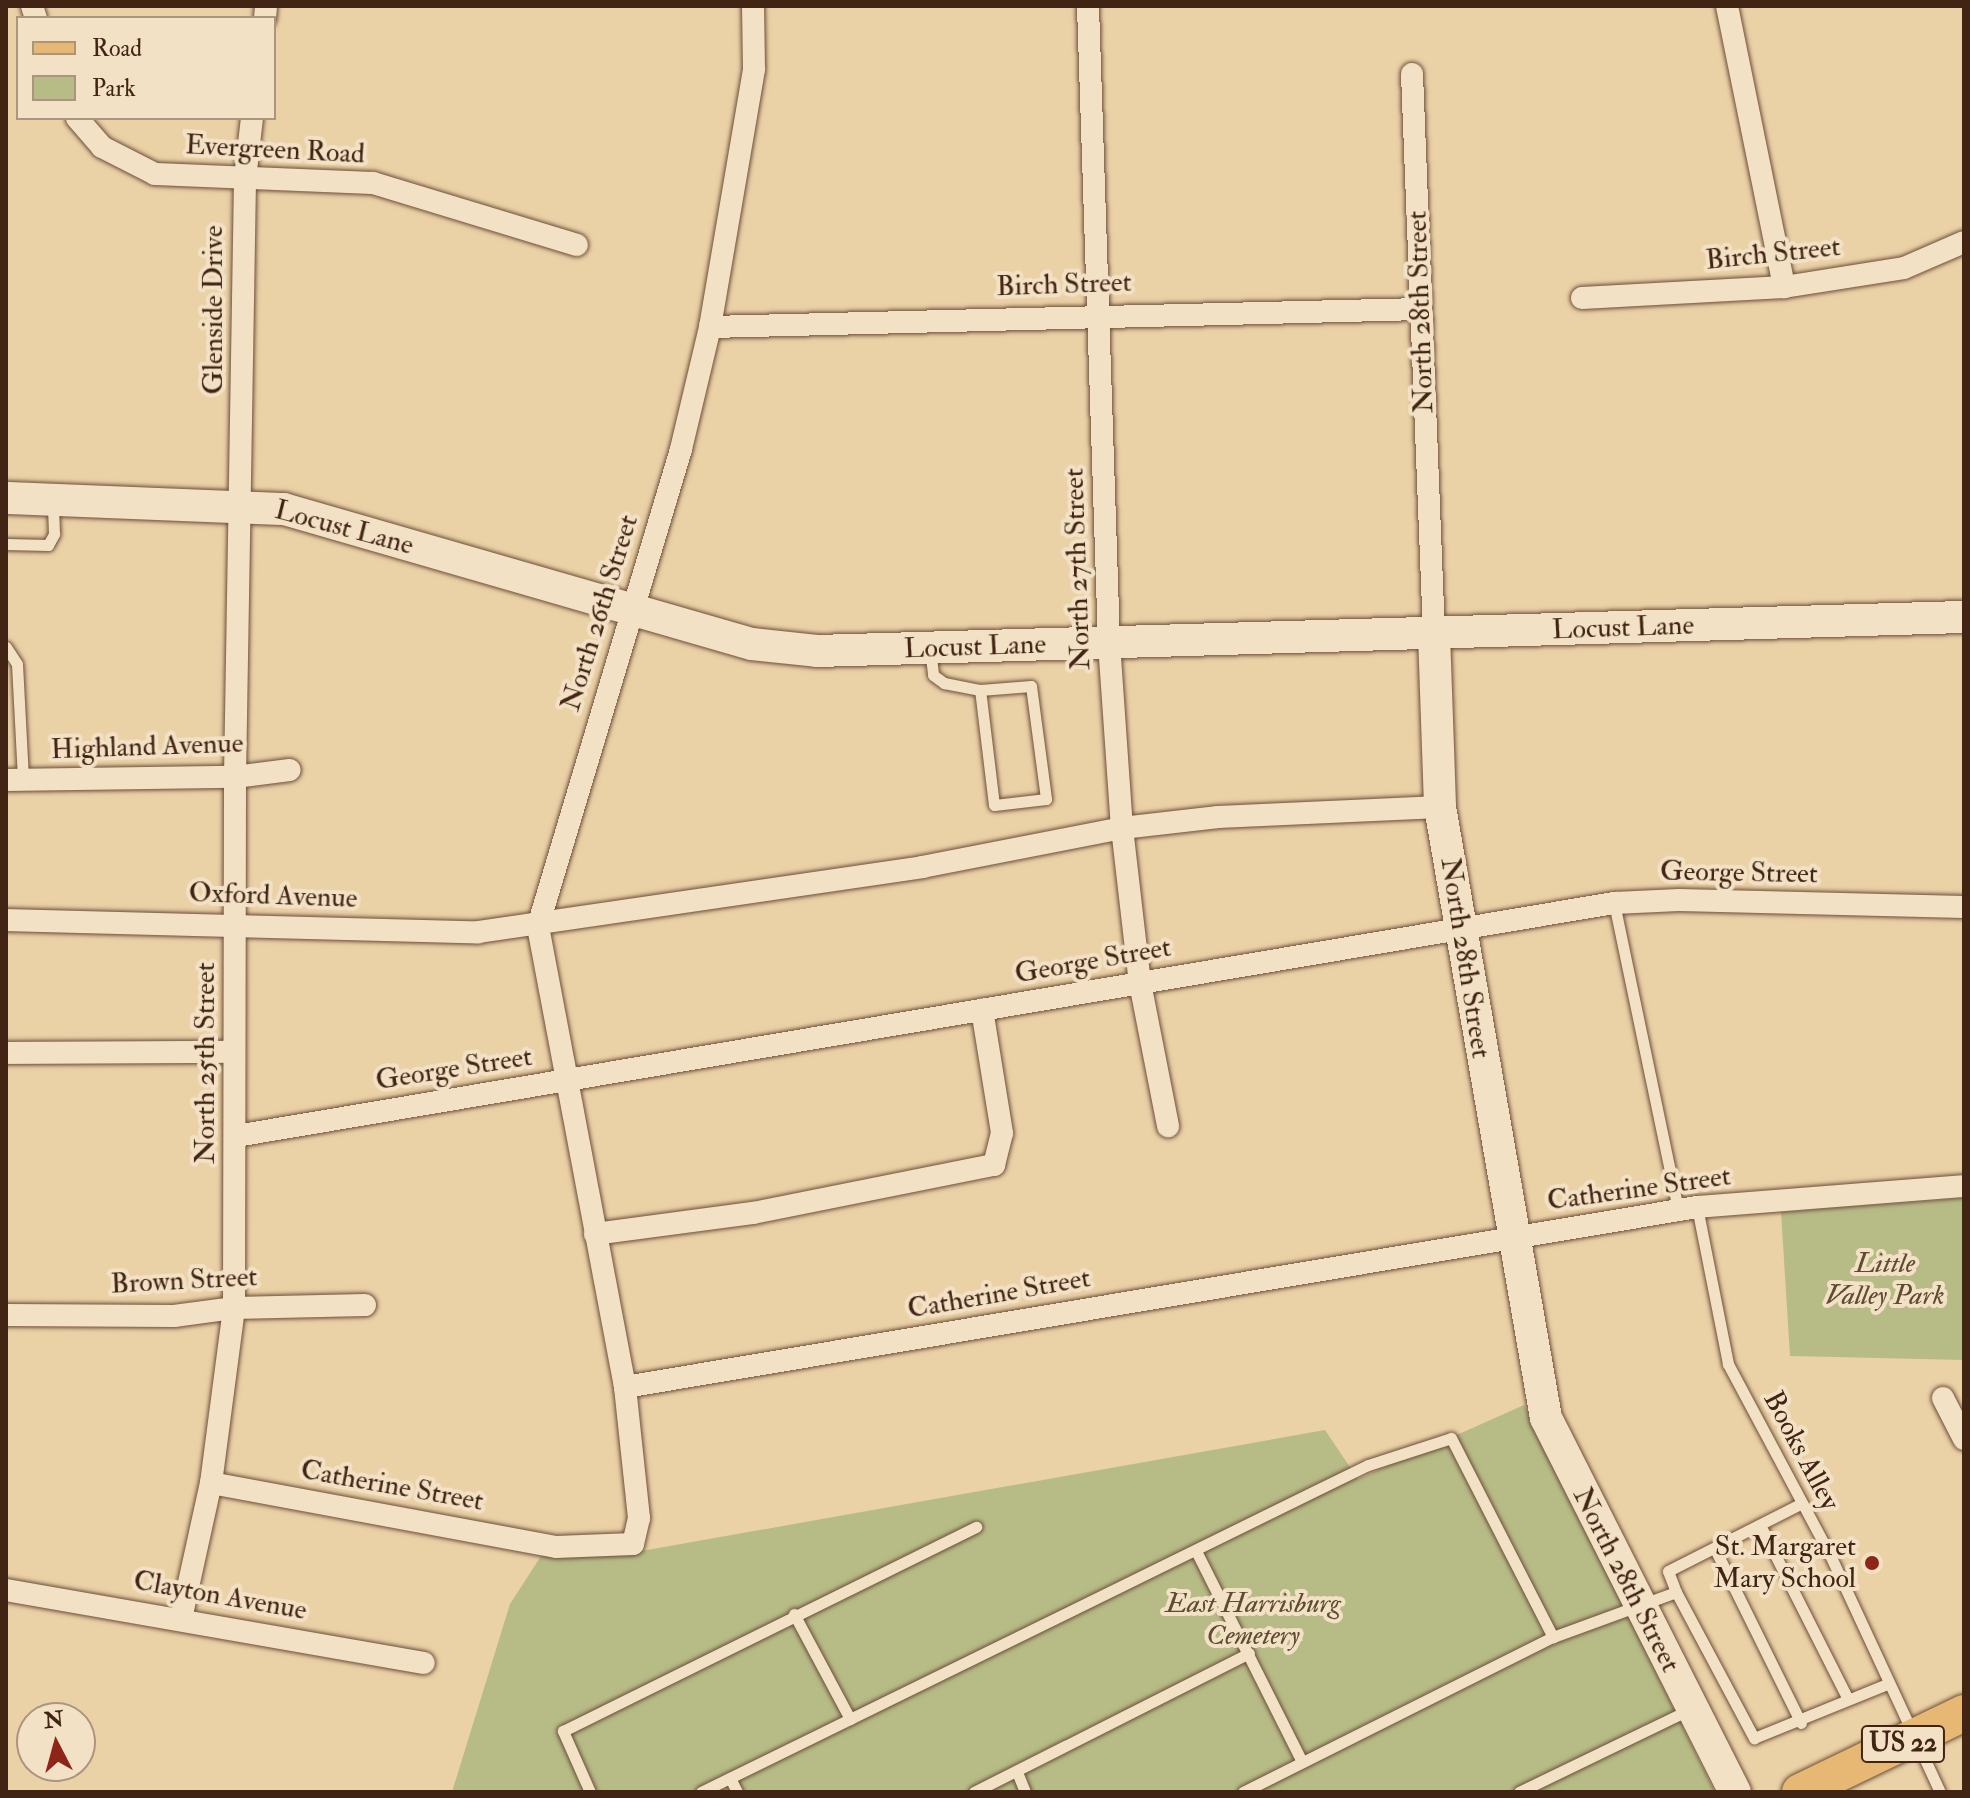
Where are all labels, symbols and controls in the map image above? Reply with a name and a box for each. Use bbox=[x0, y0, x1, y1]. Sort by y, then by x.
legend bbox=[16, 16, 276, 120]
text: Road bbox=[92, 33, 142, 64]
text: Park bbox=[92, 73, 136, 104]
street label: Evergreen Road bbox=[184, 129, 366, 171]
street label: North 28th Street bbox=[1401, 210, 1441, 414]
street label: Glenside Drive bbox=[197, 225, 231, 395]
street label: Birch Street bbox=[1704, 230, 1842, 278]
street label: Birch Street bbox=[996, 266, 1132, 304]
street label: North 27th Street bbox=[1058, 467, 1098, 671]
street label: Locust Lane bbox=[271, 493, 417, 563]
street label: North 26th Street bbox=[554, 511, 646, 715]
street label: Locust Lane bbox=[1551, 609, 1695, 647]
street label: Locust Lane bbox=[903, 628, 1047, 666]
street label: Highland Avenue bbox=[50, 727, 244, 767]
street label: North 28th Street bbox=[1433, 855, 1497, 1061]
street label: George Street bbox=[1660, 855, 1818, 891]
street label: Oxford Avenue bbox=[188, 876, 358, 916]
street label: George Street bbox=[1012, 931, 1174, 991]
street label: North 25th Street bbox=[189, 962, 223, 1164]
street label: George Street bbox=[373, 1040, 535, 1098]
street label: Catherine Street bbox=[1545, 1160, 1733, 1218]
park label: Little Valley Park bbox=[1825, 1247, 1945, 1313]
street label: Brown Street bbox=[110, 1260, 258, 1302]
street label: Catherine Street bbox=[905, 1261, 1093, 1327]
street label: Books Alley bbox=[1756, 1386, 1846, 1516]
street label: Catherine Street bbox=[298, 1453, 486, 1519]
street label: North 28th Street bbox=[1565, 1482, 1687, 1678]
place label: St. Margaret Mary School bbox=[1713, 1530, 1856, 1596]
marker: St. Margaret Mary School bbox=[1863, 1554, 1881, 1572]
street label: Clayton Avenue bbox=[131, 1564, 309, 1628]
park label: East Harrisburg Cemetery bbox=[1166, 1587, 1340, 1653]
north arrow bbox=[16, 1702, 96, 1782]
text: N bbox=[42, 1705, 65, 1735]
road number: US 22 bbox=[1859, 1722, 1947, 1766]

